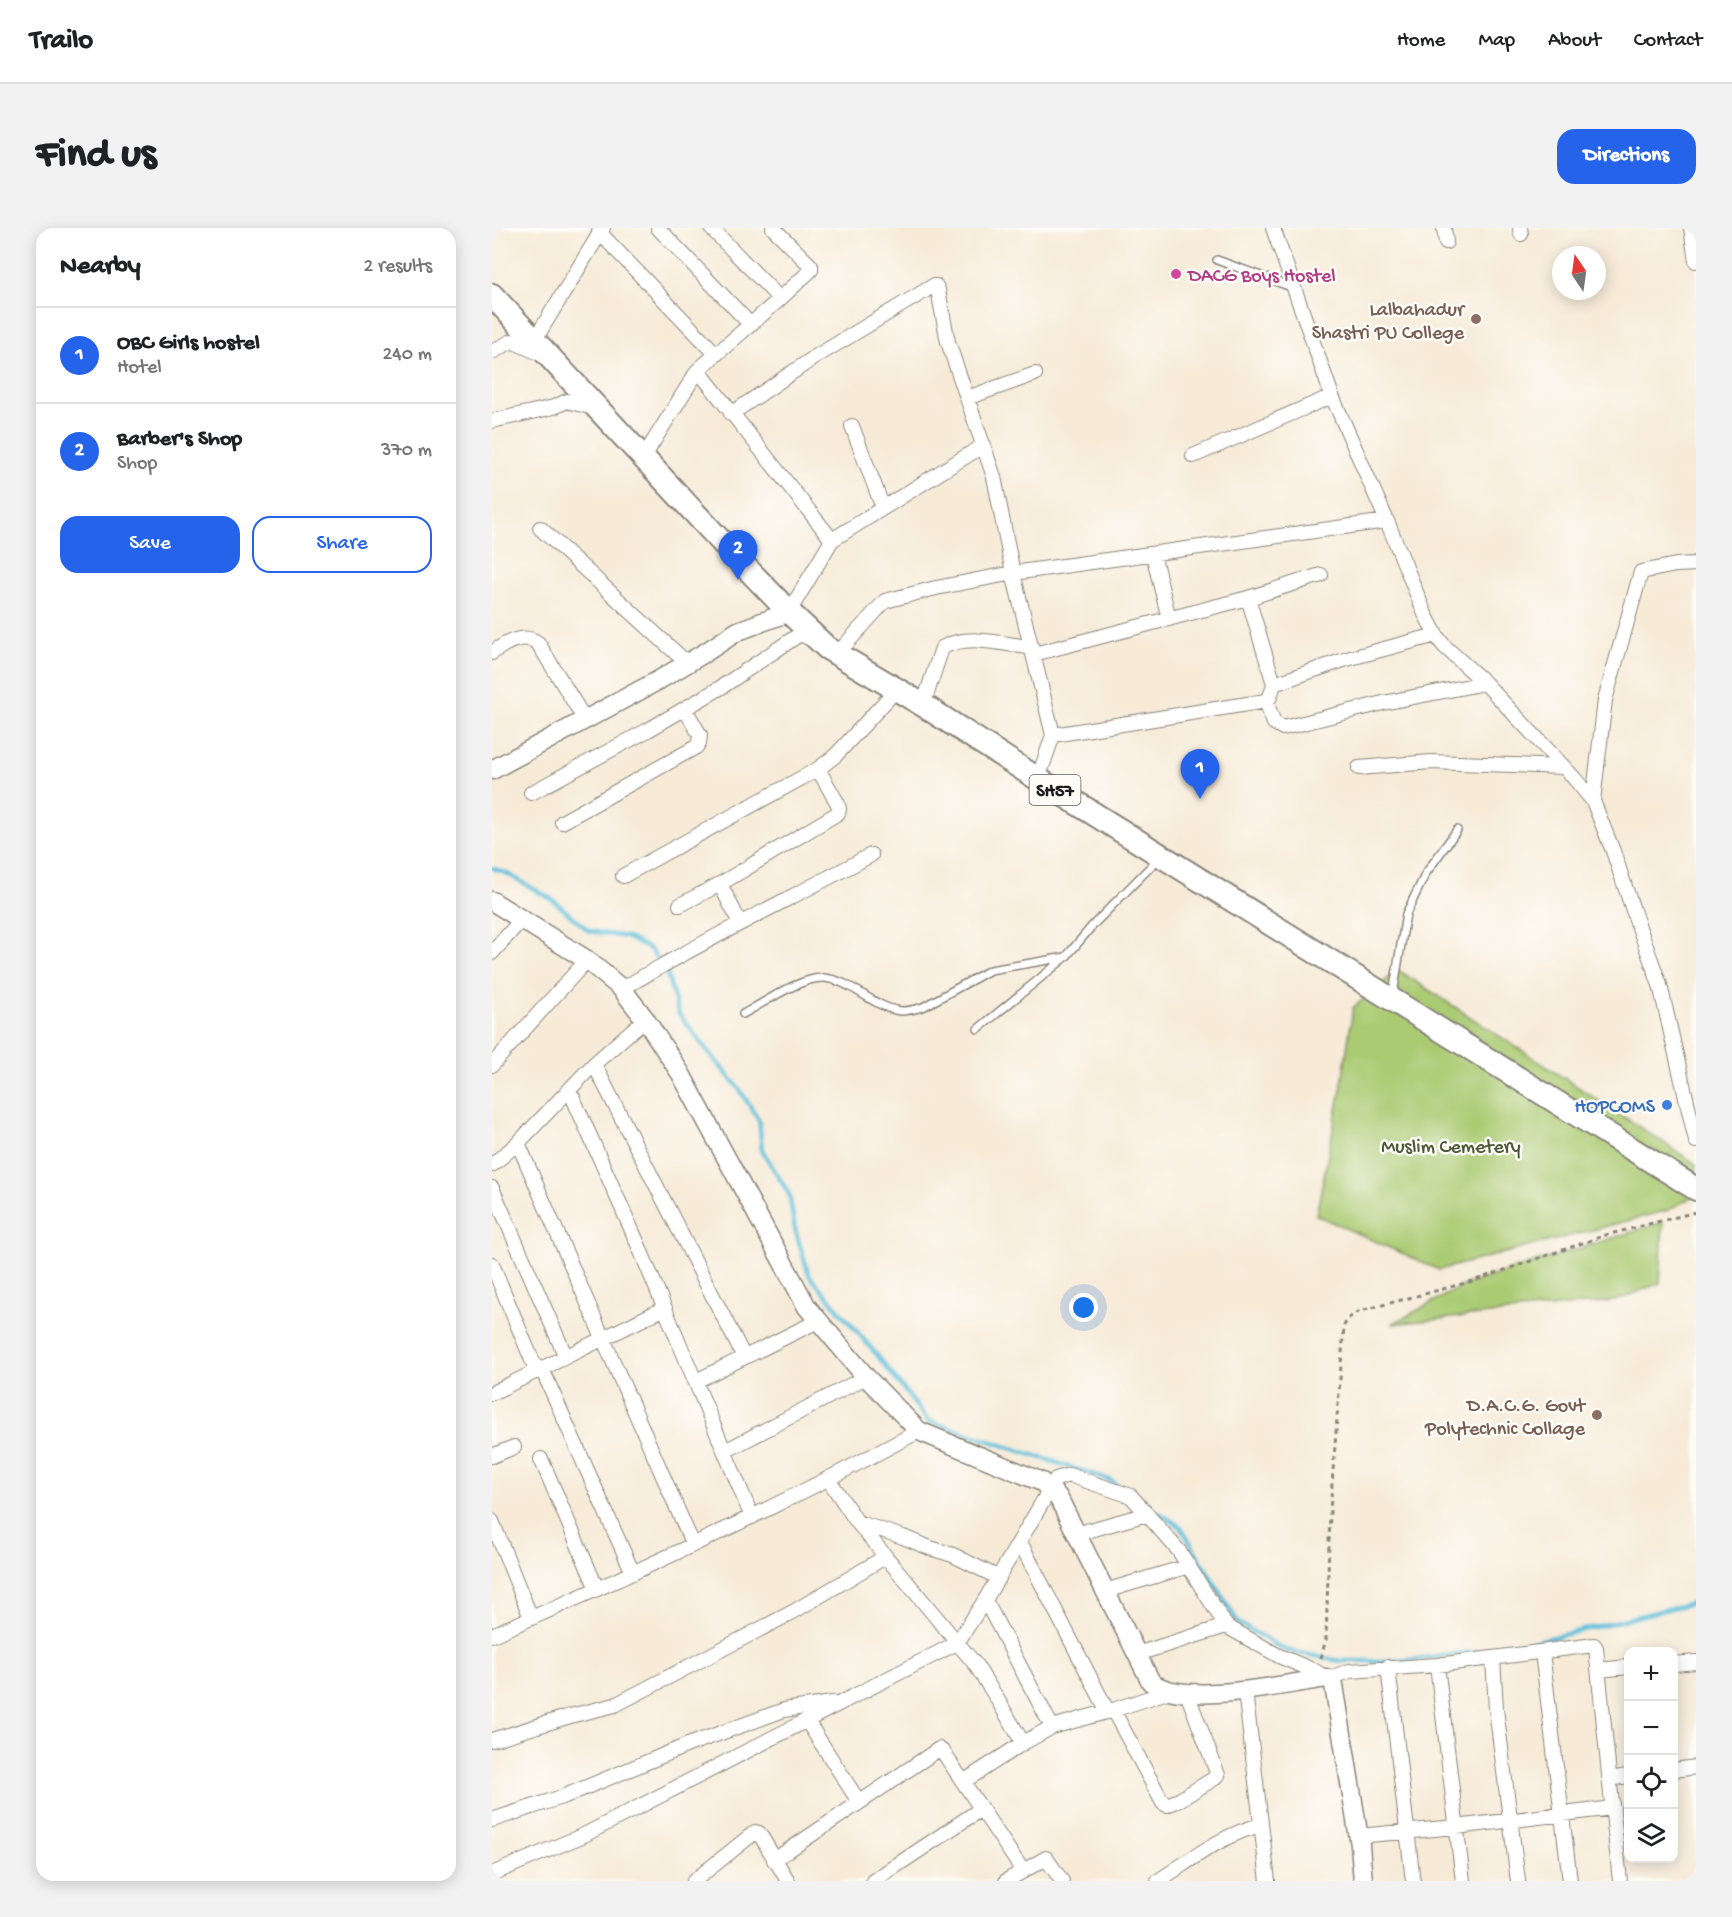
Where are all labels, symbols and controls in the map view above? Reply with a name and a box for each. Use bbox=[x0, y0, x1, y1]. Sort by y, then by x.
text: Trailo bbox=[30, 25, 93, 58]
text: Home bbox=[1397, 29, 1445, 54]
text: Map bbox=[1478, 29, 1515, 54]
text: About bbox=[1548, 29, 1601, 54]
text: Contact bbox=[1634, 29, 1702, 54]
button: Directions bbox=[1557, 129, 1696, 184]
text: Find us bbox=[36, 132, 156, 181]
north arrow bbox=[1552, 246, 1606, 300]
text: Nearby bbox=[60, 252, 141, 283]
text: 2 results bbox=[363, 256, 432, 279]
place label: DACG Boys Hostel bbox=[1186, 266, 1336, 289]
marker: DACG Boys Hostel bbox=[1169, 267, 1183, 281]
place label: Lalbahadur Shastri PU College bbox=[1312, 300, 1466, 346]
marker: Lalbahadur Shastri PU College bbox=[1469, 312, 1483, 326]
text: OBC Girls hostel bbox=[117, 331, 260, 357]
text: 1 bbox=[75, 344, 84, 367]
text: 240 m bbox=[382, 344, 432, 367]
text: Hotel bbox=[117, 357, 162, 380]
text: Barber's Shop bbox=[117, 427, 242, 453]
text: 2 bbox=[75, 440, 84, 463]
text: 370 m bbox=[381, 440, 432, 463]
text: Shop bbox=[117, 453, 157, 476]
button: Save bbox=[60, 516, 240, 573]
button: Share bbox=[252, 516, 432, 573]
pin: 2 bbox=[718, 530, 758, 580]
pin: 1 bbox=[1180, 750, 1220, 799]
road number: SH57 bbox=[1030, 775, 1080, 805]
place label: HOPCOMS bbox=[1574, 1097, 1656, 1120]
marker: HOPCOMS bbox=[1660, 1098, 1674, 1112]
park label: Muslim Cemetery bbox=[1381, 1137, 1521, 1160]
your location bbox=[1069, 1293, 1098, 1322]
place label: D.A.C.G. Govt Polytechnic Collage bbox=[1424, 1396, 1587, 1442]
marker: D.A.C.G. Govt Polytechnic Collage bbox=[1590, 1408, 1604, 1422]
map controls bbox=[1624, 1647, 1678, 1863]
button: + bbox=[1624, 1647, 1678, 1701]
button: − bbox=[1624, 1701, 1678, 1755]
button: locate bbox=[1624, 1755, 1678, 1809]
button: layers bbox=[1624, 1809, 1678, 1863]

